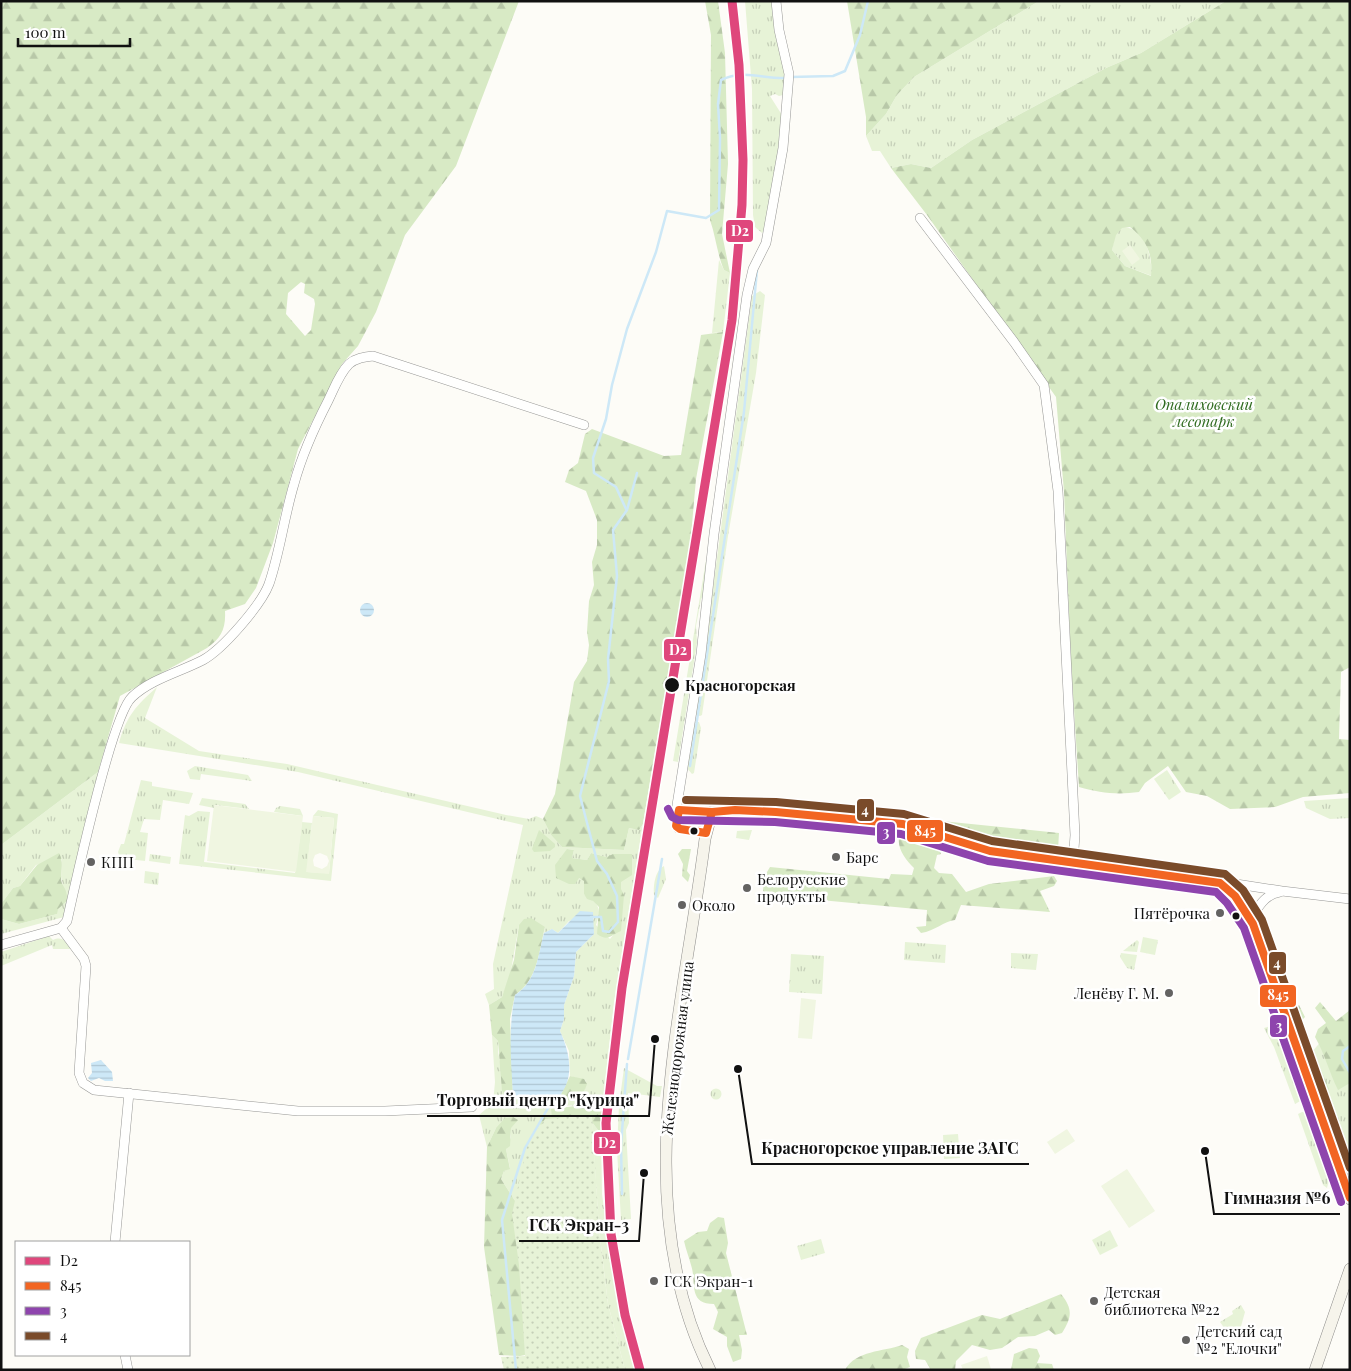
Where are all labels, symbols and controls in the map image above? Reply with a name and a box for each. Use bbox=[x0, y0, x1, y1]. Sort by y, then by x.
scale bar bbox=[18, 15, 130, 47]
text: 100 m bbox=[25, 22, 66, 42]
line badge: D2 bbox=[725, 219, 754, 243]
text: D2 bbox=[731, 221, 749, 240]
park label: Опалиховский лесопарк bbox=[1155, 394, 1254, 431]
line badge: D2 bbox=[663, 638, 692, 662]
text: D2 bbox=[669, 640, 687, 659]
place label: Красногорская bbox=[685, 675, 796, 695]
marker: Красногорская bbox=[663, 676, 681, 694]
line badge: 4 bbox=[856, 798, 875, 822]
text: 4 bbox=[861, 800, 869, 819]
line badge: 845 bbox=[906, 819, 944, 843]
line badge: 3 bbox=[876, 821, 896, 845]
text: 845 bbox=[914, 821, 936, 840]
text: 3 bbox=[883, 822, 890, 841]
unlabelled marker bbox=[689, 826, 699, 836]
place label: Барс bbox=[846, 847, 878, 867]
marker: Барс bbox=[830, 851, 842, 863]
place label: КПП bbox=[101, 852, 134, 872]
marker: КПП bbox=[85, 856, 97, 868]
place label: Белорусские продукты bbox=[757, 869, 846, 906]
marker: Белорусские продукты bbox=[741, 882, 753, 894]
place label: Около bbox=[692, 895, 735, 915]
marker: Около bbox=[676, 899, 688, 911]
place label: Пятёрочка bbox=[1134, 903, 1211, 923]
marker: Пятёрочка bbox=[1214, 907, 1226, 919]
unlabelled marker bbox=[1231, 911, 1241, 921]
line badge: 4 bbox=[1268, 951, 1287, 975]
text: 4 bbox=[1273, 953, 1281, 972]
street label: Железнодорожная улица bbox=[656, 959, 698, 1136]
place label: Ленёву Г. М. bbox=[1073, 983, 1159, 1003]
line badge: 845 bbox=[1259, 984, 1297, 1008]
text: 845 bbox=[1267, 985, 1289, 1004]
marker: Ленёву Г. М. bbox=[1163, 987, 1175, 999]
line badge: 3 bbox=[1269, 1014, 1288, 1038]
text: 3 bbox=[1276, 1016, 1283, 1035]
callout: Торговый центр "Курица" bbox=[427, 1085, 649, 1116]
text: Торговый центр "Курица" bbox=[437, 1089, 639, 1110]
line badge: D2 bbox=[593, 1131, 621, 1155]
text: D2 bbox=[598, 1133, 616, 1152]
callout: Красногорское управление ЗАГС bbox=[752, 1133, 1029, 1164]
text: Красногорское управление ЗАГС bbox=[761, 1137, 1019, 1158]
callout: Гимназия №6 bbox=[1214, 1183, 1340, 1214]
text: Гимназия №6 bbox=[1224, 1187, 1330, 1208]
callout: ГСК Экран-3 bbox=[519, 1210, 639, 1241]
text: ГСК Экран-3 bbox=[529, 1214, 629, 1235]
legend bbox=[15, 1241, 190, 1356]
text: D2 bbox=[60, 1250, 78, 1270]
place label: ГСК Экран-1 bbox=[664, 1271, 754, 1291]
text: 845 bbox=[60, 1275, 81, 1295]
marker: ГСК Экран-1 bbox=[648, 1275, 660, 1287]
place label: Детская библиотека №22 bbox=[1104, 1282, 1220, 1319]
marker: Детская библиотека №22 bbox=[1088, 1295, 1100, 1307]
text: 3 bbox=[60, 1300, 67, 1320]
place label: Детский сад №2 "Елочки" bbox=[1196, 1321, 1282, 1358]
text: 4 bbox=[60, 1325, 67, 1345]
marker: Детский сад №2 "Елочки" bbox=[1180, 1334, 1192, 1346]

